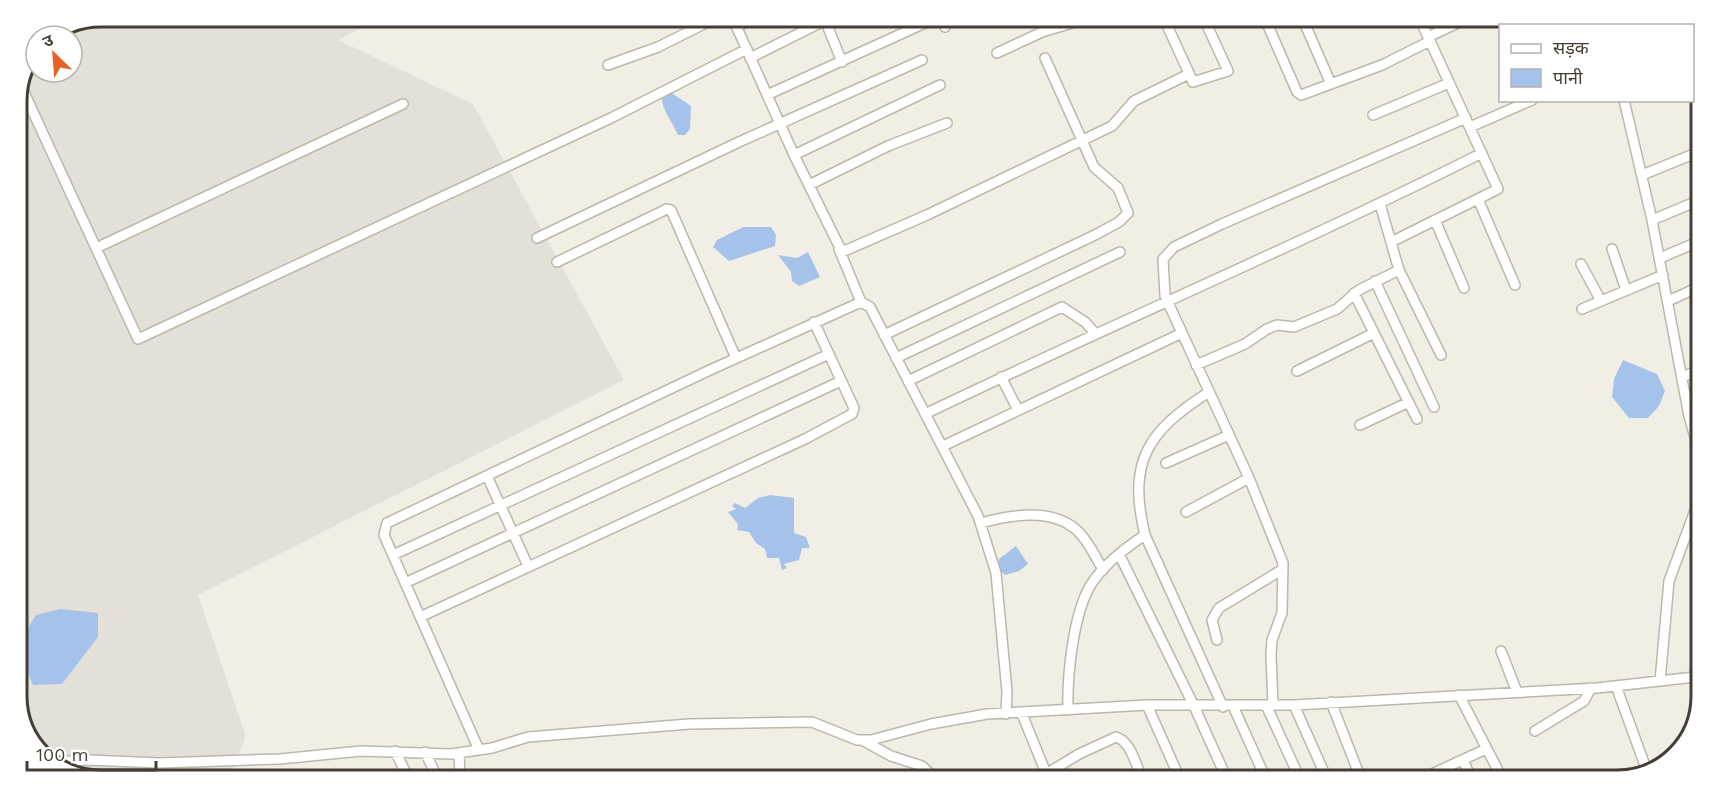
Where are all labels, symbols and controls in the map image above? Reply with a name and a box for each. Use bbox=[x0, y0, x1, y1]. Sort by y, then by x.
north arrow bbox=[24, 24, 84, 84]
legend bbox=[1499, 24, 1694, 102]
text: उ bbox=[40, 30, 57, 51]
text: सड़क bbox=[1553, 37, 1590, 58]
text: पानी bbox=[1553, 67, 1583, 88]
scale bar bbox=[27, 734, 156, 772]
text: 100 m bbox=[36, 744, 89, 765]

